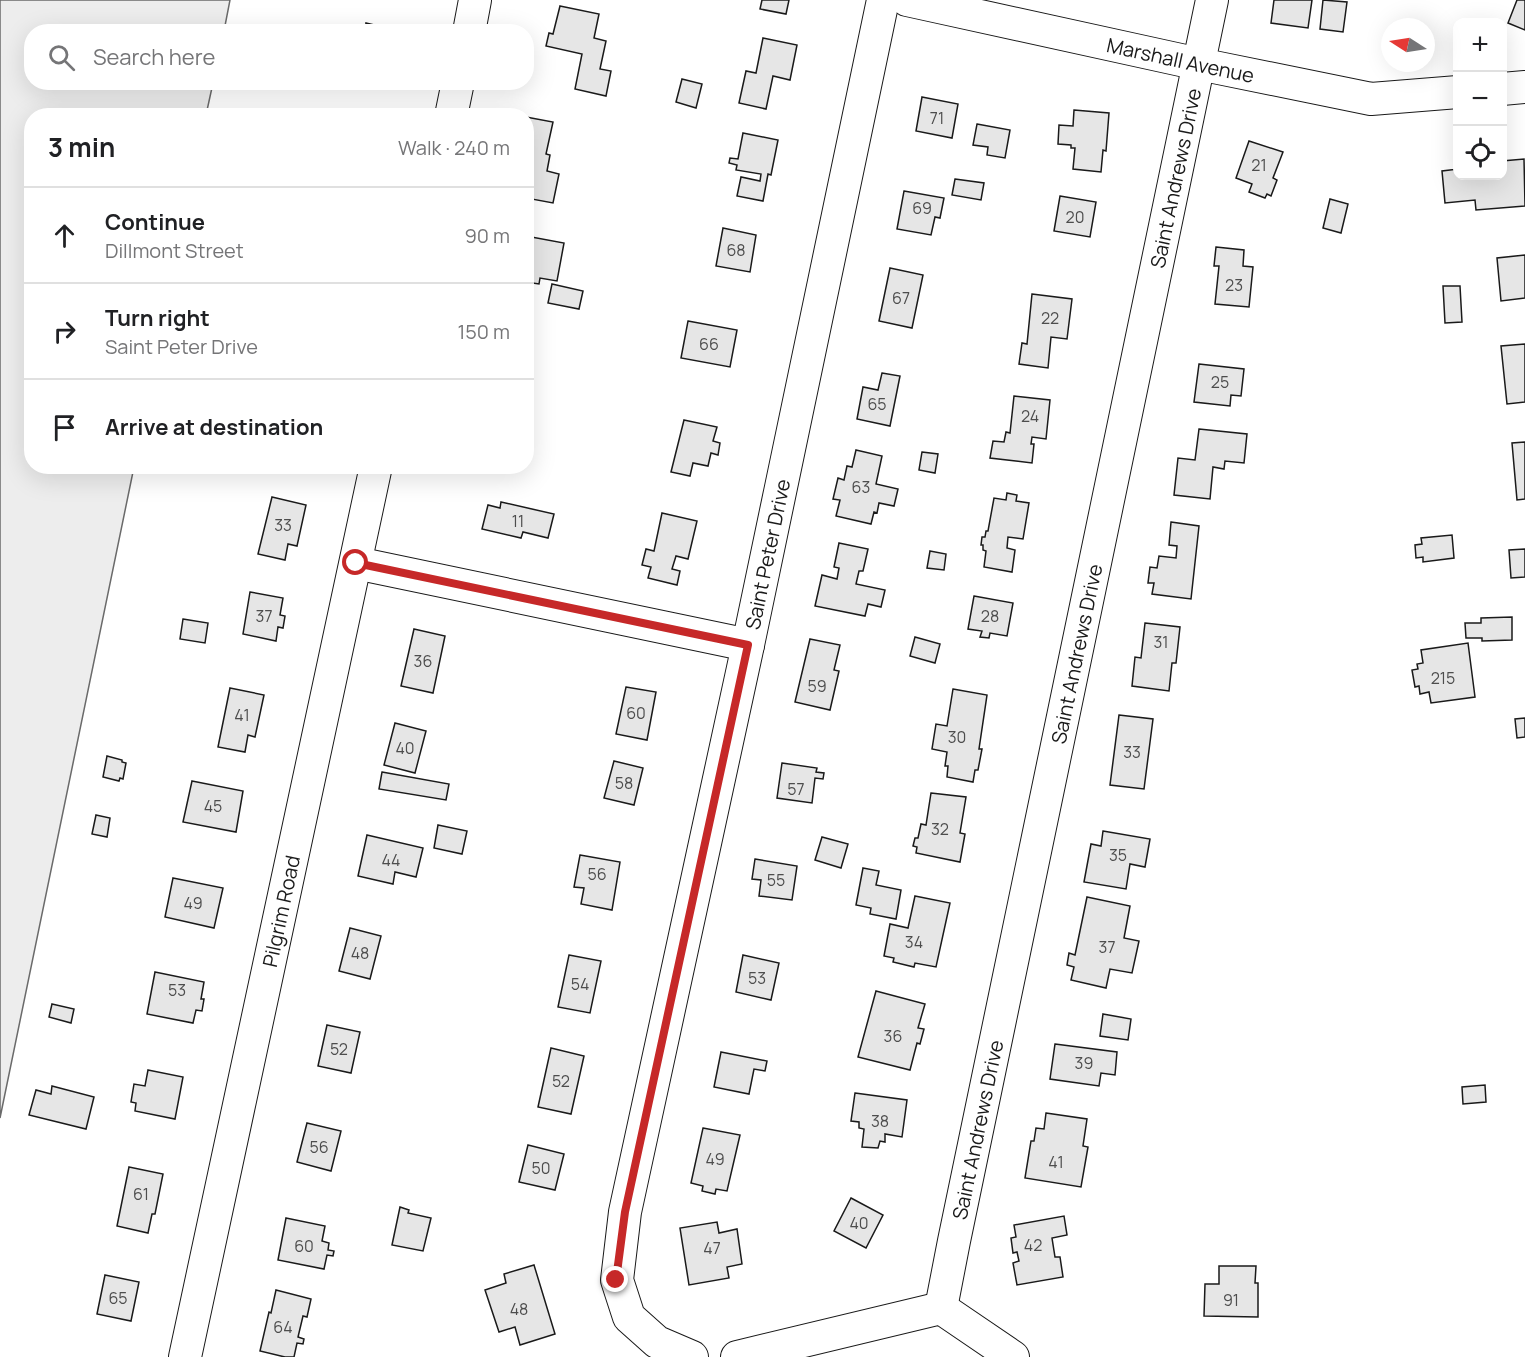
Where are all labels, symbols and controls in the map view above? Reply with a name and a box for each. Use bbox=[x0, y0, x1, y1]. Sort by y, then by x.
north arrow bbox=[1381, 18, 1435, 72]
map controls bbox=[1453, 18, 1507, 180]
button: + bbox=[1453, 18, 1507, 72]
search box bbox=[24, 24, 534, 90]
street label: Marshall Avenue bbox=[1104, 31, 1257, 88]
icon: search bbox=[45, 41, 78, 74]
text: Search here bbox=[93, 42, 215, 72]
button: − bbox=[1453, 72, 1507, 126]
street label: Saint Andrews Drive bbox=[1143, 86, 1207, 270]
house number: 71 bbox=[930, 107, 944, 129]
button: locate bbox=[1453, 126, 1507, 180]
text: 3 min bbox=[48, 129, 115, 165]
text: Walk · 240 m bbox=[398, 134, 510, 161]
house number: 21 bbox=[1251, 154, 1267, 176]
house number: 69 bbox=[912, 197, 932, 219]
house number: 20 bbox=[1066, 206, 1084, 228]
text: Continue bbox=[105, 207, 205, 237]
icon: ahead bbox=[48, 219, 81, 252]
text: 90 m bbox=[464, 222, 510, 249]
text: Dillmont Street bbox=[105, 237, 244, 264]
house number: 68 bbox=[726, 239, 746, 261]
house number: 23 bbox=[1225, 274, 1243, 296]
house number: 67 bbox=[892, 287, 910, 309]
text: Turn right bbox=[105, 303, 210, 333]
house number: 22 bbox=[1041, 307, 1059, 329]
icon: right bbox=[48, 315, 81, 348]
text: 150 m bbox=[457, 318, 510, 345]
text: Saint Peter Drive bbox=[105, 333, 258, 360]
house number: 66 bbox=[699, 333, 719, 355]
house number: 25 bbox=[1211, 371, 1229, 393]
house number: 65 bbox=[867, 393, 887, 415]
house number: 24 bbox=[1021, 405, 1039, 427]
icon: arrive bbox=[48, 411, 81, 444]
text: Arrive at destination bbox=[105, 412, 323, 442]
street label: Saint Peter Drive bbox=[738, 476, 796, 632]
house number: 63 bbox=[852, 476, 870, 498]
house number: 11 bbox=[512, 510, 524, 532]
house number: 33 bbox=[274, 514, 292, 536]
route start bbox=[342, 549, 368, 575]
street label: Saint Andrews Drive bbox=[1044, 561, 1108, 746]
house number: 37 bbox=[256, 605, 272, 627]
house number: 28 bbox=[981, 605, 999, 627]
house number: 31 bbox=[1153, 631, 1169, 653]
house number: 36 bbox=[414, 650, 432, 672]
house number: 215 bbox=[1431, 667, 1455, 689]
house number: 59 bbox=[807, 675, 827, 697]
house number: 60 bbox=[626, 702, 646, 724]
house number: 41 bbox=[234, 704, 250, 726]
house number: 30 bbox=[948, 726, 966, 748]
house number: 40 bbox=[395, 737, 415, 759]
house number: 33 bbox=[1123, 741, 1141, 763]
house number: 58 bbox=[615, 772, 633, 794]
house number: 57 bbox=[787, 778, 805, 800]
house number: 45 bbox=[204, 795, 222, 817]
house number: 32 bbox=[931, 818, 949, 840]
house number: 35 bbox=[1109, 844, 1127, 866]
house number: 44 bbox=[381, 849, 401, 871]
street label: Pilgrim Road bbox=[255, 853, 306, 969]
house number: 56 bbox=[587, 863, 607, 885]
house number: 55 bbox=[767, 869, 785, 891]
house number: 49 bbox=[183, 892, 203, 914]
house number: 34 bbox=[905, 931, 923, 953]
house number: 37 bbox=[1099, 936, 1115, 958]
house number: 48 bbox=[351, 942, 369, 964]
house number: 53 bbox=[748, 967, 766, 989]
house number: 54 bbox=[571, 973, 589, 995]
house number: 53 bbox=[168, 979, 186, 1001]
house number: 36 bbox=[884, 1025, 902, 1047]
street label: Saint Andrews Drive bbox=[945, 1037, 1009, 1222]
house number: 52 bbox=[330, 1038, 348, 1060]
house number: 39 bbox=[1075, 1052, 1093, 1074]
house number: 52 bbox=[552, 1070, 570, 1092]
house number: 38 bbox=[871, 1110, 889, 1132]
house number: 56 bbox=[309, 1136, 329, 1158]
house number: 49 bbox=[705, 1148, 725, 1170]
house number: 41 bbox=[1048, 1151, 1064, 1173]
house number: 50 bbox=[532, 1157, 551, 1179]
house number: 61 bbox=[133, 1183, 149, 1205]
house number: 40 bbox=[849, 1212, 869, 1234]
house number: 42 bbox=[1024, 1234, 1042, 1256]
house number: 60 bbox=[294, 1235, 314, 1257]
house number: 47 bbox=[703, 1237, 721, 1259]
route end bbox=[602, 1266, 628, 1292]
house number: 65 bbox=[108, 1287, 128, 1309]
house number: 91 bbox=[1223, 1289, 1239, 1311]
house number: 48 bbox=[510, 1298, 528, 1320]
house number: 64 bbox=[273, 1316, 293, 1338]

